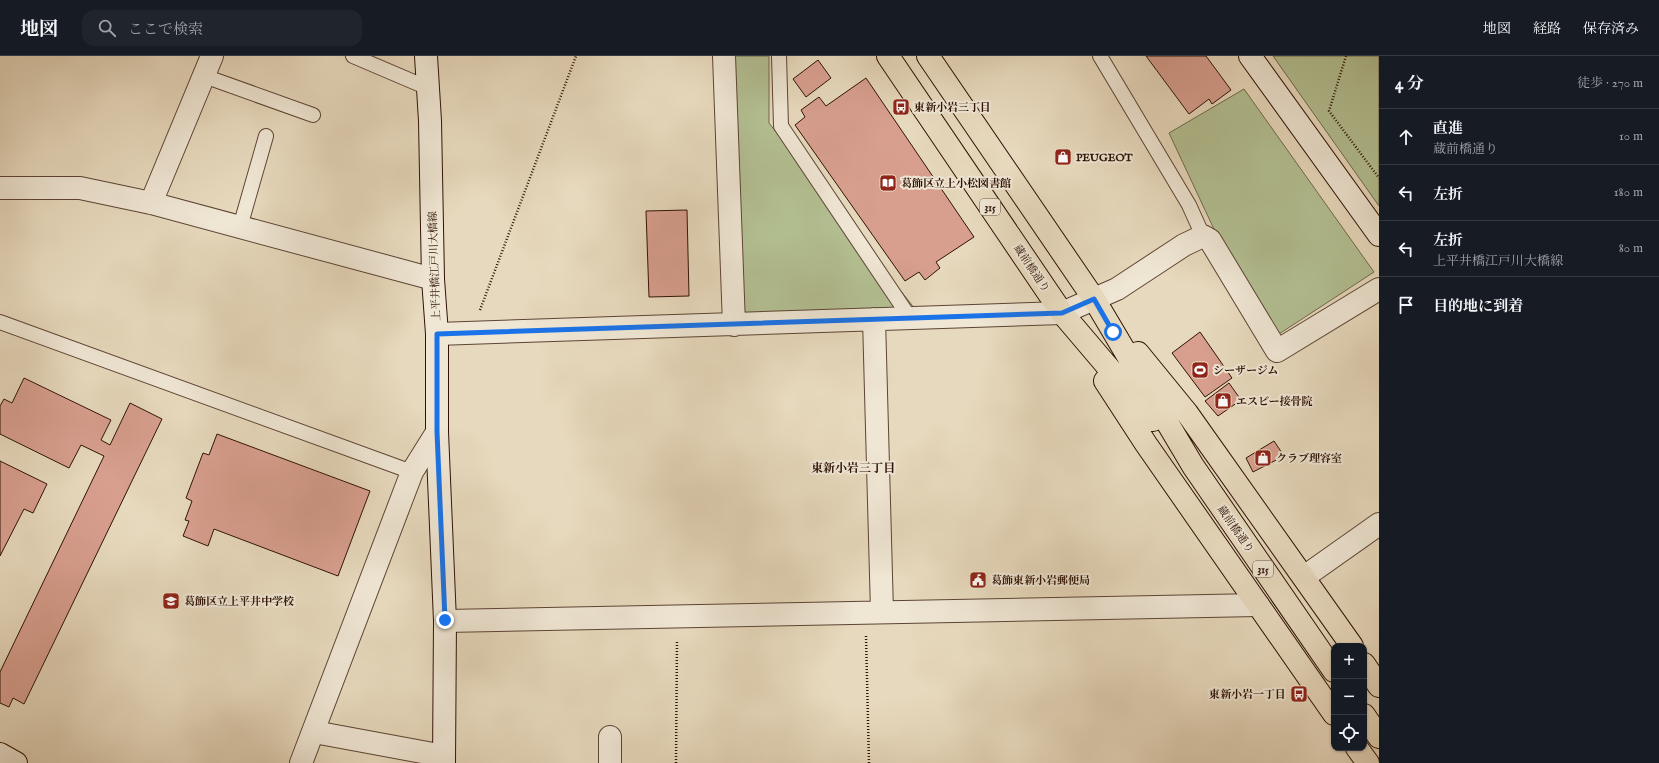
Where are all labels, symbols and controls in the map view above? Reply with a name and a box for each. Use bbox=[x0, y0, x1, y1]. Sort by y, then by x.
search box bbox=[82, 10, 362, 46]
icon: search bbox=[96, 17, 118, 39]
text: 地図 bbox=[20, 18, 58, 42]
text: ここで検索 bbox=[128, 20, 203, 39]
text: 地図 bbox=[1483, 20, 1511, 38]
text: 経路 bbox=[1533, 20, 1561, 38]
text: 保存済み bbox=[1583, 20, 1639, 38]
text: 4 分 bbox=[1395, 74, 1424, 95]
text: 徒歩 · 270 m bbox=[1577, 75, 1643, 92]
bus stop icon: 東新小岩三丁目 bbox=[891, 97, 911, 117]
place label: 東新小岩三丁目 bbox=[914, 101, 991, 115]
text: 直進 bbox=[1433, 119, 1463, 138]
icon: ahead bbox=[1395, 126, 1417, 148]
text: 10 m bbox=[1619, 128, 1643, 145]
text: 蔵前橋通り bbox=[1433, 141, 1498, 158]
shop icon: PEUGEOT bbox=[1053, 147, 1073, 167]
place label: PEUGEOT bbox=[1076, 151, 1134, 165]
library icon: 葛飾区立上小松図書館 bbox=[878, 173, 898, 193]
place label: 葛飾区立上小松図書館 bbox=[901, 177, 1011, 191]
icon: left bbox=[1395, 182, 1417, 204]
text: 180 m bbox=[1614, 184, 1643, 201]
text: 左折 bbox=[1433, 185, 1463, 204]
road number: 315 bbox=[980, 199, 1000, 215]
street label: 上平井橋江戸川大橋線 bbox=[426, 211, 444, 321]
text: 左折 bbox=[1433, 231, 1463, 250]
icon: left bbox=[1395, 238, 1417, 260]
text: 80 m bbox=[1619, 240, 1643, 257]
street label: 蔵前橋通り bbox=[1010, 242, 1052, 295]
text: 上平井橋江戸川大橋線 bbox=[1433, 253, 1563, 270]
icon: arrive bbox=[1395, 294, 1417, 316]
text: 目的地に到着 bbox=[1433, 297, 1523, 316]
route start bbox=[1104, 323, 1122, 341]
sports icon: シーザージム bbox=[1190, 360, 1210, 380]
place label: シーザージム bbox=[1213, 364, 1278, 378]
shop icon: エスビー接骨院 bbox=[1213, 391, 1233, 411]
place label: エスビー接骨院 bbox=[1236, 395, 1313, 409]
shop icon: クラブ理容室 bbox=[1253, 448, 1273, 468]
place label: クラブ理容室 bbox=[1276, 452, 1342, 466]
district label: 東新小岩三丁目 bbox=[811, 461, 895, 476]
street label: 蔵前橋通り bbox=[1214, 503, 1257, 556]
road number: 315 bbox=[1253, 561, 1273, 577]
public building icon: 葛飾東新小岩郵便局 bbox=[968, 570, 988, 590]
place label: 葛飾東新小岩郵便局 bbox=[991, 574, 1090, 588]
school or university icon: 葛飾区立上平井中学校 bbox=[161, 591, 181, 611]
place label: 葛飾区立上平井中学校 bbox=[184, 595, 294, 609]
route end bbox=[436, 611, 454, 629]
map controls bbox=[1331, 643, 1367, 751]
button: + bbox=[1331, 643, 1367, 679]
button: − bbox=[1331, 679, 1367, 715]
bus stop icon: 東新小岩一丁目 bbox=[1289, 684, 1309, 704]
place label: 東新小岩一丁目 bbox=[1209, 688, 1286, 702]
button: locate bbox=[1331, 715, 1367, 751]

